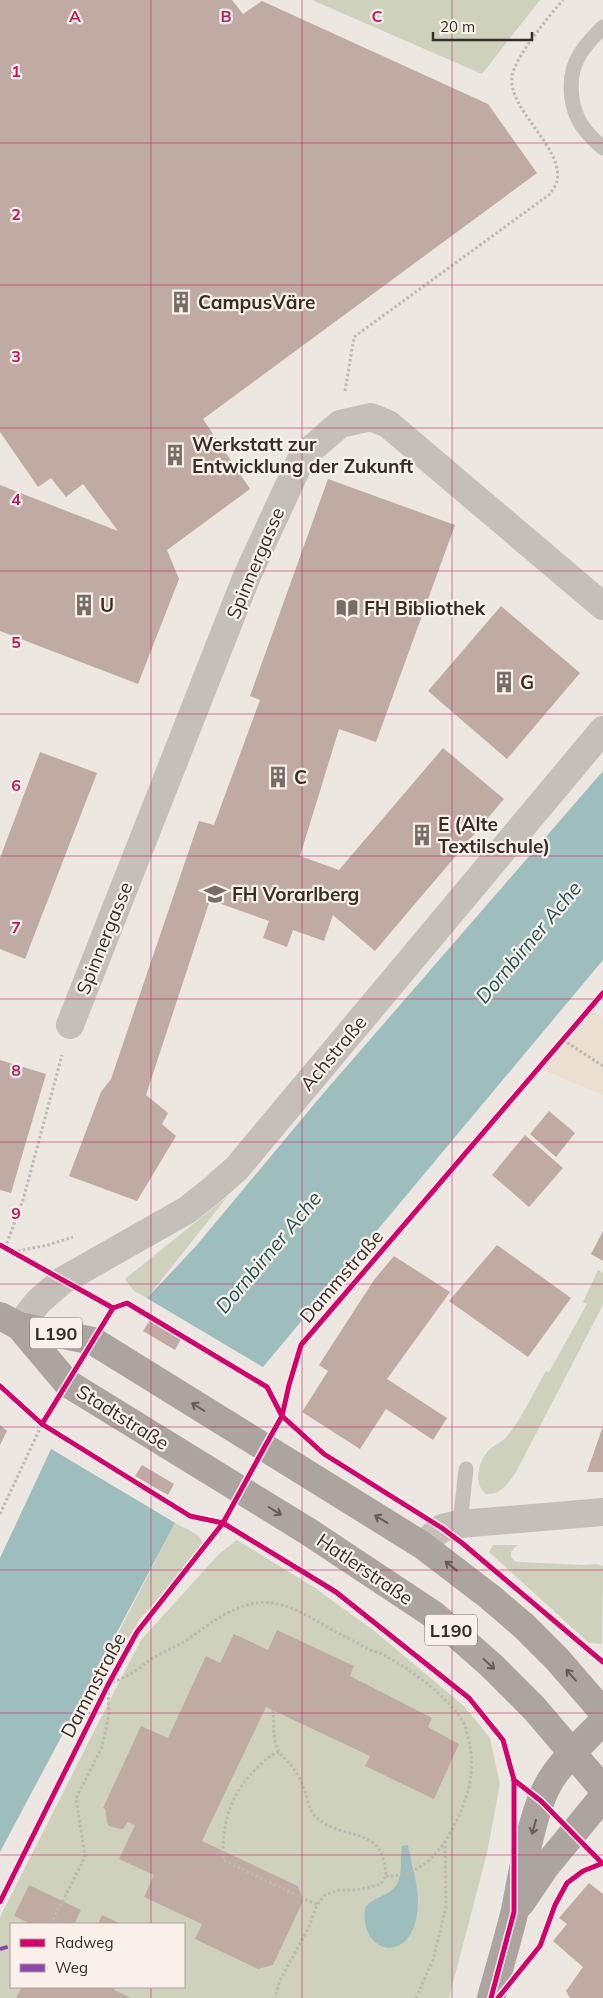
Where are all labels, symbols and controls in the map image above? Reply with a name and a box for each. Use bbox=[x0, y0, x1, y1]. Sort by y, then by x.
text: A bbox=[69, 6, 81, 26]
text: B bbox=[220, 6, 232, 26]
text: C bbox=[372, 6, 383, 26]
scale bar bbox=[433, 10, 532, 42]
text: 20 m bbox=[440, 17, 475, 36]
text: 1 bbox=[11, 61, 21, 81]
text: 2 bbox=[11, 204, 21, 224]
building icon: CampusVäre bbox=[168, 289, 194, 315]
place label: CampusVäre bbox=[198, 290, 315, 314]
text: 3 bbox=[11, 346, 21, 366]
place label: Werkstatt zur Entwicklung der Zukunft bbox=[192, 432, 413, 478]
building icon: Werkstatt zur Entwicklung der Zukunft bbox=[162, 442, 188, 468]
text: 4 bbox=[11, 489, 21, 509]
street label: Spinnergasse bbox=[221, 503, 289, 623]
building icon: U bbox=[71, 592, 97, 618]
place label: U bbox=[100, 593, 114, 617]
library icon: FH Bibliothek bbox=[334, 595, 360, 621]
place label: FH Bibliothek bbox=[364, 596, 486, 620]
text: 5 bbox=[11, 632, 21, 652]
building icon: G bbox=[491, 669, 517, 695]
place label: G bbox=[520, 670, 534, 694]
building icon: C bbox=[265, 764, 291, 790]
place label: C bbox=[294, 765, 307, 789]
text: 6 bbox=[11, 775, 21, 795]
place label: E (Alte Textilschule) bbox=[438, 812, 550, 858]
building icon: E (Alte Textilschule) bbox=[409, 822, 435, 848]
water label: Dornbirner Ache bbox=[470, 876, 586, 1008]
street label: Spinnergasse bbox=[71, 878, 137, 998]
school or university icon: FH Vorarlberg bbox=[202, 881, 228, 907]
place label: FH Vorarlberg bbox=[232, 882, 359, 906]
text: 7 bbox=[11, 917, 21, 937]
street label: Achstraße bbox=[295, 1010, 371, 1096]
text: 8 bbox=[11, 1060, 21, 1080]
water label: Dornbirner Ache bbox=[210, 1186, 326, 1318]
text: 9 bbox=[11, 1203, 21, 1223]
street label: Dammstraße bbox=[294, 1225, 388, 1327]
road number: L190 bbox=[30, 1318, 82, 1349]
street label: Stadtstraße bbox=[72, 1379, 174, 1455]
one-way arrow bbox=[192, 1401, 206, 1411]
one-way arrow bbox=[268, 1506, 282, 1516]
one-way arrow bbox=[374, 1514, 388, 1524]
street label: Hatlerstraße bbox=[312, 1528, 418, 1610]
one-way arrow bbox=[445, 1561, 458, 1572]
road number: L190 bbox=[425, 1614, 477, 1646]
street label: Dammstraße bbox=[55, 1628, 131, 1742]
one-way arrow bbox=[483, 1658, 496, 1669]
one-way arrow bbox=[566, 1669, 577, 1682]
one-way arrow bbox=[528, 1818, 538, 1834]
legend bbox=[10, 1923, 185, 1988]
text: Radweg bbox=[55, 1933, 113, 1952]
text: Weg bbox=[55, 1958, 88, 1977]

